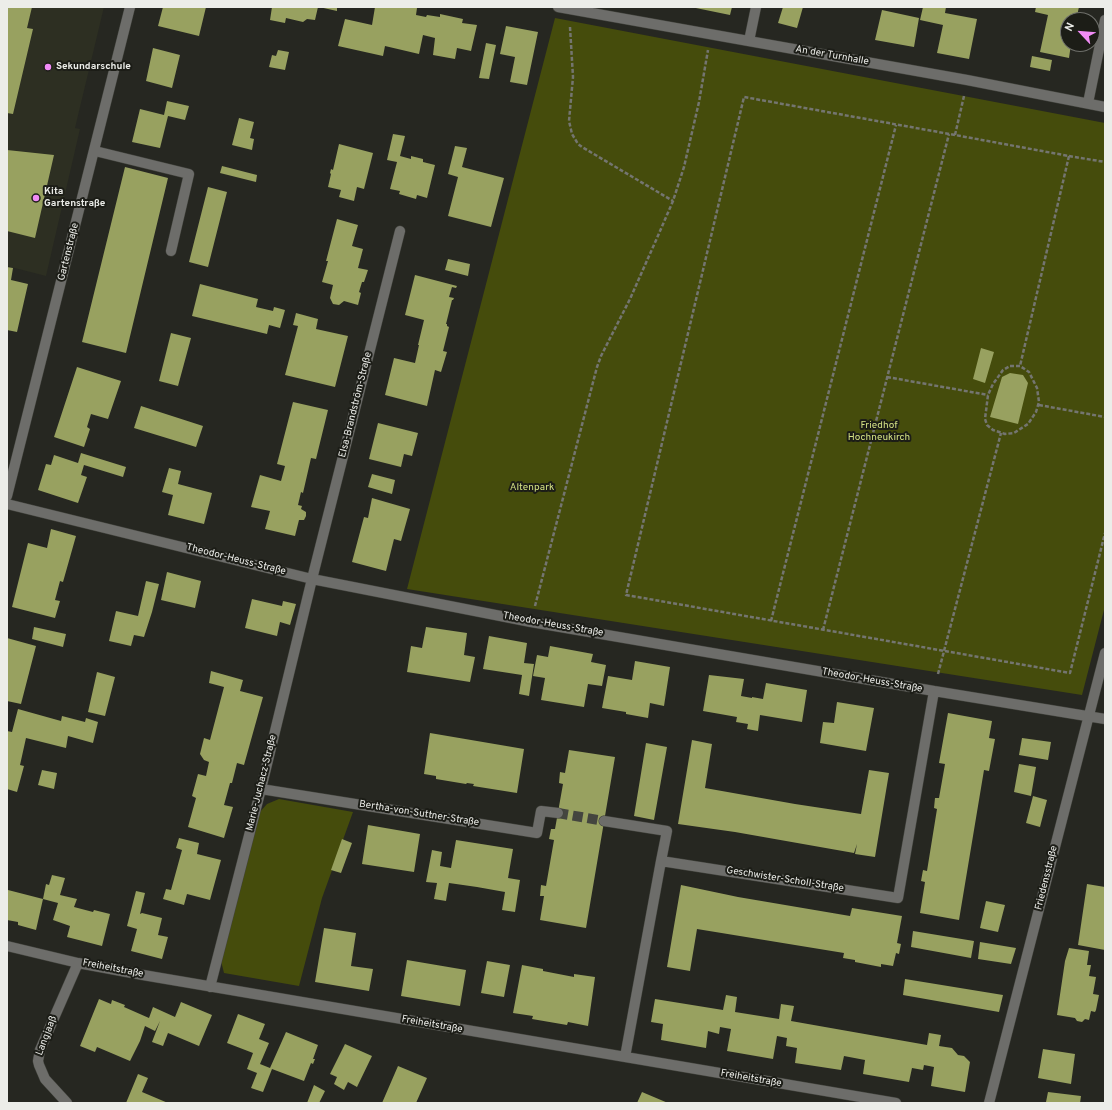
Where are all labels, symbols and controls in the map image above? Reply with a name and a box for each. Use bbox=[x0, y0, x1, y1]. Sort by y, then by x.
north arrow bbox=[1060, 12, 1100, 52]
text: N bbox=[1062, 21, 1078, 34]
street label: An der Turnhalle bbox=[794, 44, 870, 68]
place label: Sekundarschule bbox=[56, 61, 131, 73]
marker: Sekundarschule bbox=[43, 62, 53, 72]
place label: Kita Gartenstraße bbox=[44, 186, 105, 210]
marker: Kita Gartenstraße bbox=[31, 193, 41, 203]
street label: Gartenstraße bbox=[56, 222, 82, 282]
street label: Elsa-Brandström-Straße bbox=[337, 351, 375, 459]
park label: Friedhof Hochneukirch bbox=[848, 420, 910, 444]
park label: Altenpark bbox=[510, 482, 554, 494]
street label: Theodor-Heuss-Straße bbox=[185, 542, 287, 578]
street label: Theodor-Heuss-Straße bbox=[502, 610, 604, 640]
street label: Theodor-Heuss-Straße bbox=[821, 666, 923, 696]
street label: Marie-Juchacz-Straße bbox=[244, 734, 280, 832]
street label: Bertha-von-Suttner-Straße bbox=[358, 799, 480, 829]
street label: Friedensstraße bbox=[1033, 845, 1061, 911]
street label: Geschwister-Scholl-Straße bbox=[725, 865, 845, 895]
street label: Freiheitstraße bbox=[82, 957, 144, 981]
street label: Langjaaß bbox=[34, 1014, 60, 1058]
street label: Freiheitstraße bbox=[401, 1014, 463, 1036]
street label: Freiheitstraße bbox=[720, 1068, 782, 1090]

